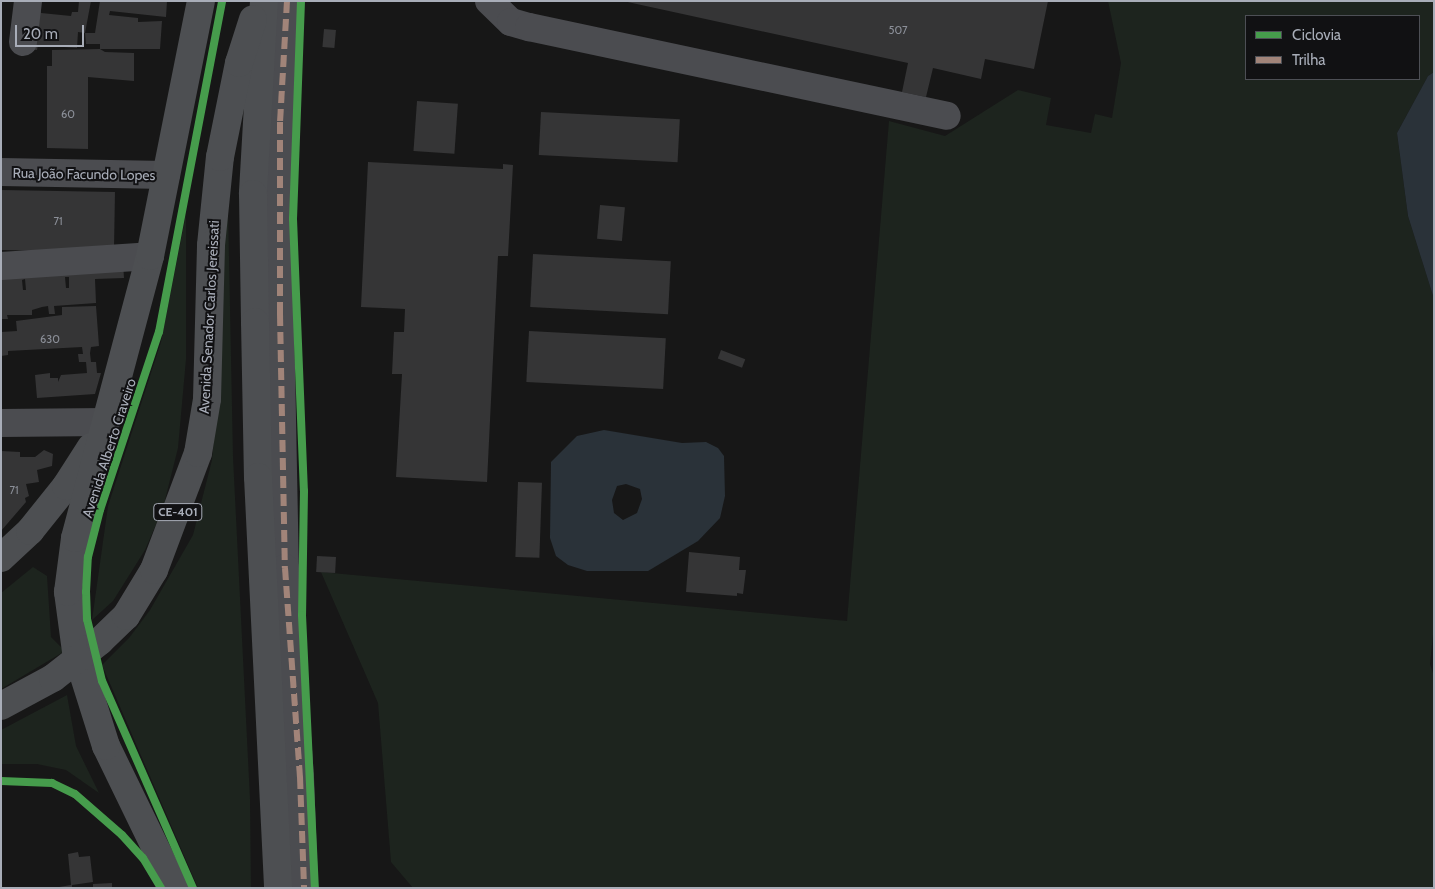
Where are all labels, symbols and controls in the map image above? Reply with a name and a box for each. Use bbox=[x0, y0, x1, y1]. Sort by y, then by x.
scale bar bbox=[18, 15, 86, 47]
legend bbox=[1245, 15, 1420, 80]
house number: 507 bbox=[888, 23, 908, 37]
text: 20 m bbox=[23, 25, 58, 43]
text: Ciclovia bbox=[1292, 26, 1341, 44]
text: Trilha bbox=[1292, 51, 1325, 69]
house number: 60 bbox=[61, 107, 75, 121]
street label: Rua João Facundo Lopes bbox=[12, 164, 156, 184]
house number: 71 bbox=[53, 214, 63, 228]
street label: Avenida Senador Carlos Jereissati bbox=[196, 220, 222, 414]
house number: 630 bbox=[40, 332, 60, 346]
street label: Avenida Alberto Craveiro bbox=[79, 376, 139, 520]
house number: 71 bbox=[9, 483, 19, 497]
road number: CE-401 bbox=[153, 502, 203, 522]

